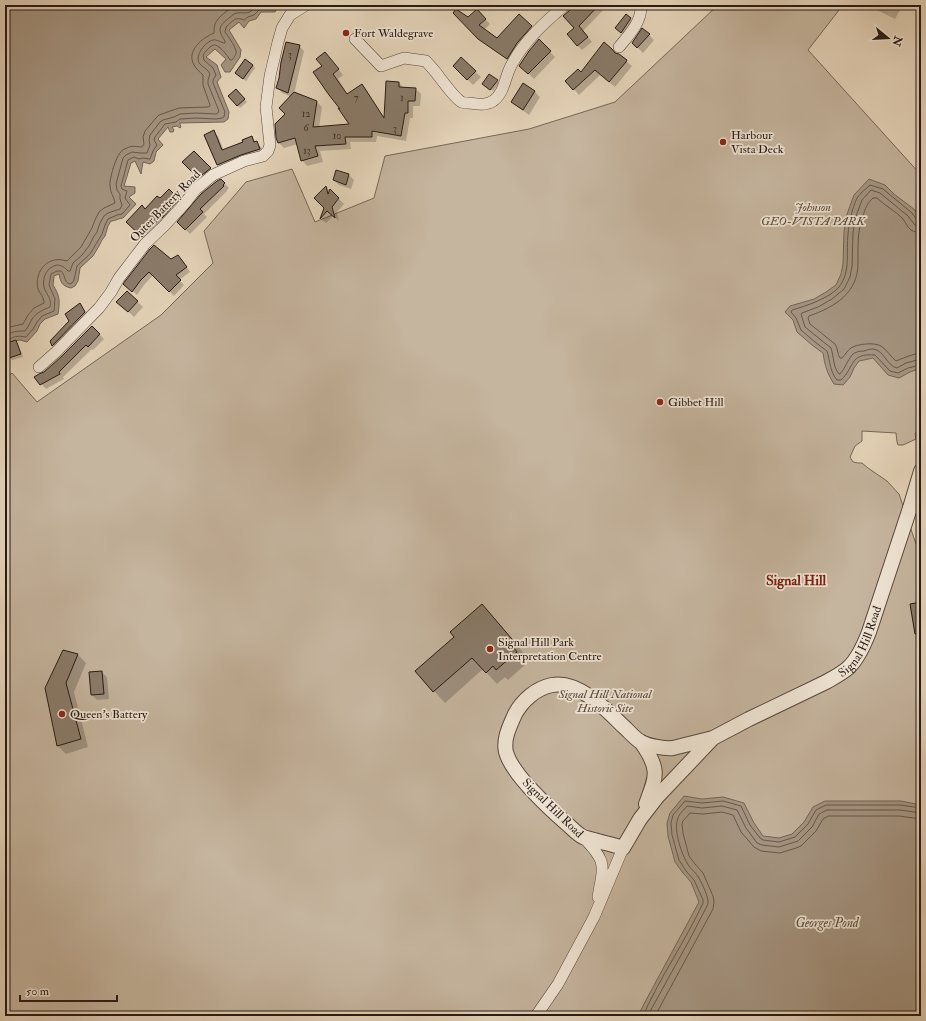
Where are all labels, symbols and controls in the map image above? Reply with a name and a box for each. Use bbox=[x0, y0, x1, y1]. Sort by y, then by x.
north arrow bbox=[868, 18, 908, 58]
place label: Fort Waldegrave bbox=[354, 26, 433, 41]
marker: Fort Waldegrave bbox=[341, 28, 351, 38]
text: N bbox=[889, 33, 905, 49]
house number: 3 bbox=[288, 49, 292, 61]
house number: 7 bbox=[354, 92, 359, 104]
house number: 1 bbox=[400, 92, 404, 104]
house number: 12 bbox=[302, 108, 310, 120]
house number: 6 bbox=[303, 122, 309, 134]
house number: 3 bbox=[393, 123, 397, 135]
place label: Harbour Vista Deck bbox=[731, 128, 784, 157]
house number: 10 bbox=[333, 130, 341, 142]
marker: Harbour Vista Deck bbox=[718, 137, 728, 147]
house number: 13 bbox=[303, 145, 311, 157]
street label: Outer Battery Road bbox=[127, 167, 204, 246]
park label: Johnson GEO-VISTA PARK bbox=[761, 200, 866, 229]
place label: Gibbet Hill bbox=[668, 395, 724, 410]
marker: Gibbet Hill bbox=[655, 397, 665, 407]
district label: Signal Hill bbox=[766, 572, 827, 590]
street label: Signal Hill Road bbox=[836, 604, 885, 681]
place label: Signal Hill Park Interpretation Centre bbox=[498, 635, 601, 664]
marker: Signal Hill Park Interpretation Centre bbox=[485, 644, 495, 654]
park label: Signal Hill National Historic Site bbox=[558, 687, 653, 716]
place label: Queen's Battery bbox=[70, 707, 148, 722]
marker: Queen's Battery bbox=[57, 709, 67, 719]
street label: Signal Hill Road bbox=[519, 775, 586, 841]
water label: Georges Pond bbox=[795, 915, 860, 931]
scale bar bbox=[20, 977, 117, 1003]
text: 50 m bbox=[26, 984, 50, 999]

